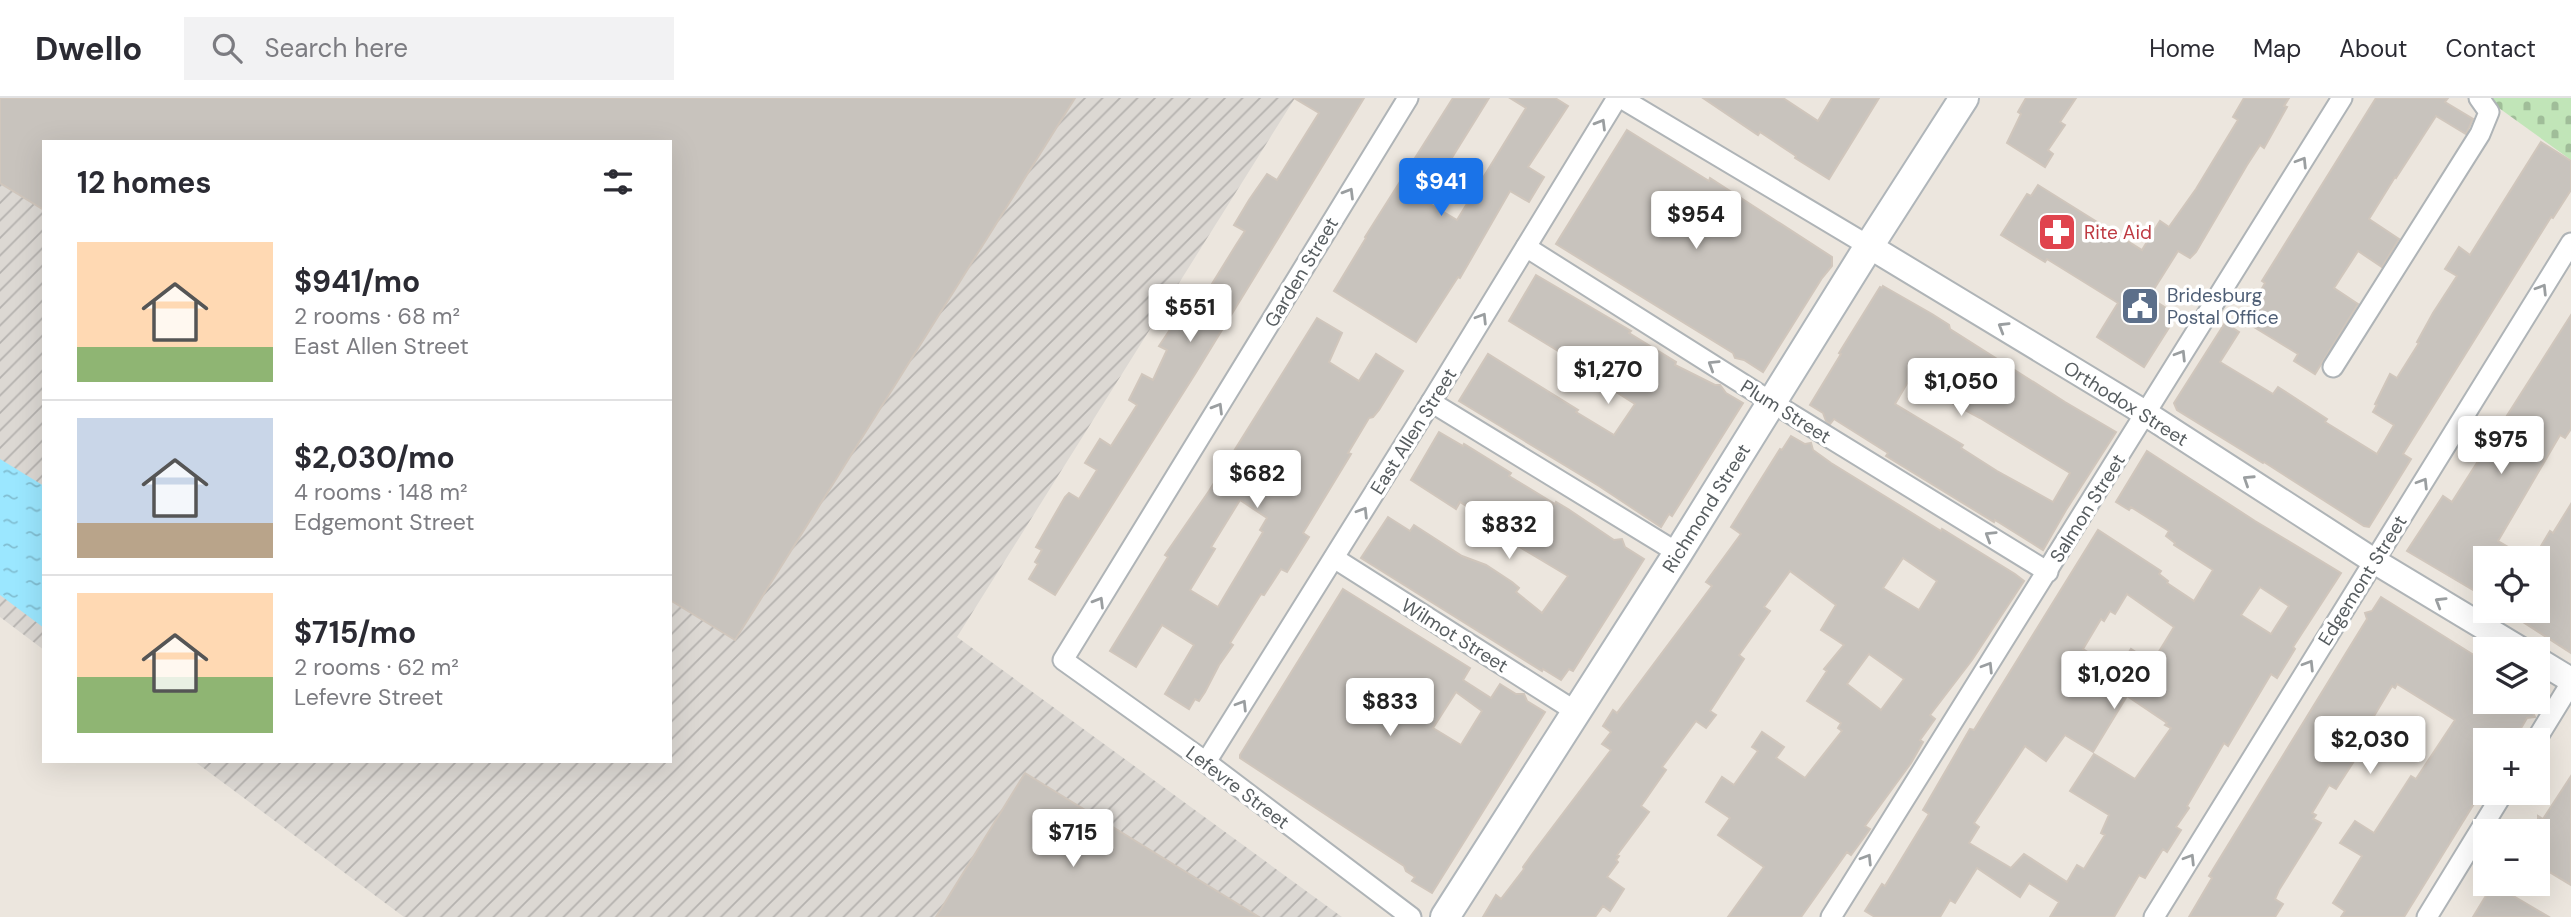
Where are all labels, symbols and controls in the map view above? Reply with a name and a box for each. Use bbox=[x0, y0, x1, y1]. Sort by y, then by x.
search box bbox=[184, 17, 674, 80]
text: Dwello bbox=[35, 27, 142, 70]
icon: search bbox=[208, 29, 246, 67]
text: Search here bbox=[264, 31, 408, 65]
text: Home bbox=[2149, 33, 2215, 64]
text: Map bbox=[2253, 33, 2301, 64]
text: About bbox=[2339, 33, 2408, 64]
text: Contact bbox=[2446, 33, 2536, 64]
one-way arrow bbox=[1592, 119, 1605, 132]
one-way arrow bbox=[2293, 157, 2306, 170]
pin: $941 bbox=[1400, 158, 1482, 218]
text: 12 homes bbox=[77, 163, 211, 202]
icon: filters bbox=[599, 163, 637, 201]
text: $941 bbox=[1415, 166, 1467, 196]
one-way arrow bbox=[1341, 188, 1354, 201]
pin: $954 bbox=[1655, 192, 1737, 251]
text: $954 bbox=[1667, 199, 1725, 229]
pharmacy icon: Rite Aid bbox=[2036, 211, 2078, 253]
street label: Garden Street bbox=[1259, 213, 1344, 332]
place label: Rite Aid bbox=[2084, 220, 2152, 245]
text: $941/mo bbox=[294, 262, 420, 301]
icon: home bbox=[133, 270, 217, 354]
place label: Bridesburg Postal Office bbox=[2167, 283, 2278, 330]
one-way arrow bbox=[2534, 284, 2547, 297]
pin: $551 bbox=[1149, 285, 1231, 344]
public building icon: Bridesburg Postal Office bbox=[2119, 285, 2161, 327]
text: $551 bbox=[1165, 292, 1215, 322]
text: 2 rooms · 68 m² bbox=[294, 301, 460, 331]
one-way arrow bbox=[1474, 313, 1487, 326]
one-way arrow bbox=[1998, 322, 2011, 335]
text: East Allen Street bbox=[294, 331, 469, 361]
pin: $1,270 bbox=[1551, 346, 1665, 406]
one-way arrow bbox=[2173, 350, 2186, 363]
text: $1,270 bbox=[1573, 354, 1643, 384]
street label: Orthodox Street bbox=[2059, 355, 2193, 452]
pin: $1,050 bbox=[1904, 358, 2018, 418]
one-way arrow bbox=[1707, 360, 1720, 373]
street label: East Allen Street bbox=[1365, 363, 1462, 499]
text: $1,050 bbox=[1924, 366, 1998, 396]
street label: Plum Street bbox=[1736, 374, 1836, 449]
one-way arrow bbox=[1209, 403, 1222, 416]
pin: $975 bbox=[2460, 416, 2542, 476]
text: $975 bbox=[2474, 424, 2528, 454]
text: $2,030/mo bbox=[294, 438, 455, 477]
street label: Richmond Street bbox=[1657, 439, 1756, 577]
icon: home bbox=[133, 446, 217, 530]
street label: Salmon Street bbox=[2044, 449, 2131, 567]
pin: $682 bbox=[1216, 450, 1298, 510]
text: $682 bbox=[1229, 458, 1285, 488]
one-way arrow bbox=[2243, 476, 2256, 488]
text: 4 rooms · 148 m² bbox=[294, 477, 468, 507]
one-way arrow bbox=[2414, 477, 2427, 490]
pin: $832 bbox=[1468, 502, 1550, 561]
one-way arrow bbox=[1354, 506, 1367, 519]
text: Edgemont Street bbox=[294, 507, 475, 537]
text: $832 bbox=[1481, 509, 1537, 539]
street label: Edgemont Street bbox=[2312, 510, 2413, 650]
one-way arrow bbox=[1984, 531, 1997, 544]
map controls bbox=[2473, 546, 2550, 896]
button: locate bbox=[2473, 546, 2550, 623]
street label: Wilmot Street bbox=[1397, 593, 1513, 678]
one-way arrow bbox=[1091, 597, 1104, 610]
one-way arrow bbox=[2435, 597, 2448, 610]
text: $715/mo bbox=[294, 613, 416, 652]
icon: home bbox=[133, 621, 217, 705]
button: layers bbox=[2473, 637, 2550, 714]
text: 2 rooms · 62 m² bbox=[294, 652, 459, 682]
pin: $1,020 bbox=[2057, 652, 2171, 711]
text: $1,020 bbox=[2077, 659, 2151, 689]
one-way arrow bbox=[2301, 660, 2314, 673]
one-way arrow bbox=[1980, 661, 1993, 674]
pin: $833 bbox=[1349, 678, 1431, 738]
text: Lefevre Street bbox=[294, 682, 443, 712]
text: $833 bbox=[1362, 686, 1418, 716]
one-way arrow bbox=[1233, 699, 1246, 712]
pin: $2,030 bbox=[2313, 716, 2427, 776]
text: $2,030 bbox=[2330, 724, 2410, 754]
button: + bbox=[2473, 728, 2550, 805]
street label: Lefevre Street bbox=[1181, 740, 1294, 834]
pin: $715 bbox=[1032, 810, 1114, 869]
text: $715 bbox=[1048, 817, 1098, 847]
button: − bbox=[2473, 819, 2550, 896]
one-way arrow bbox=[1859, 854, 1872, 867]
one-way arrow bbox=[2181, 854, 2194, 867]

